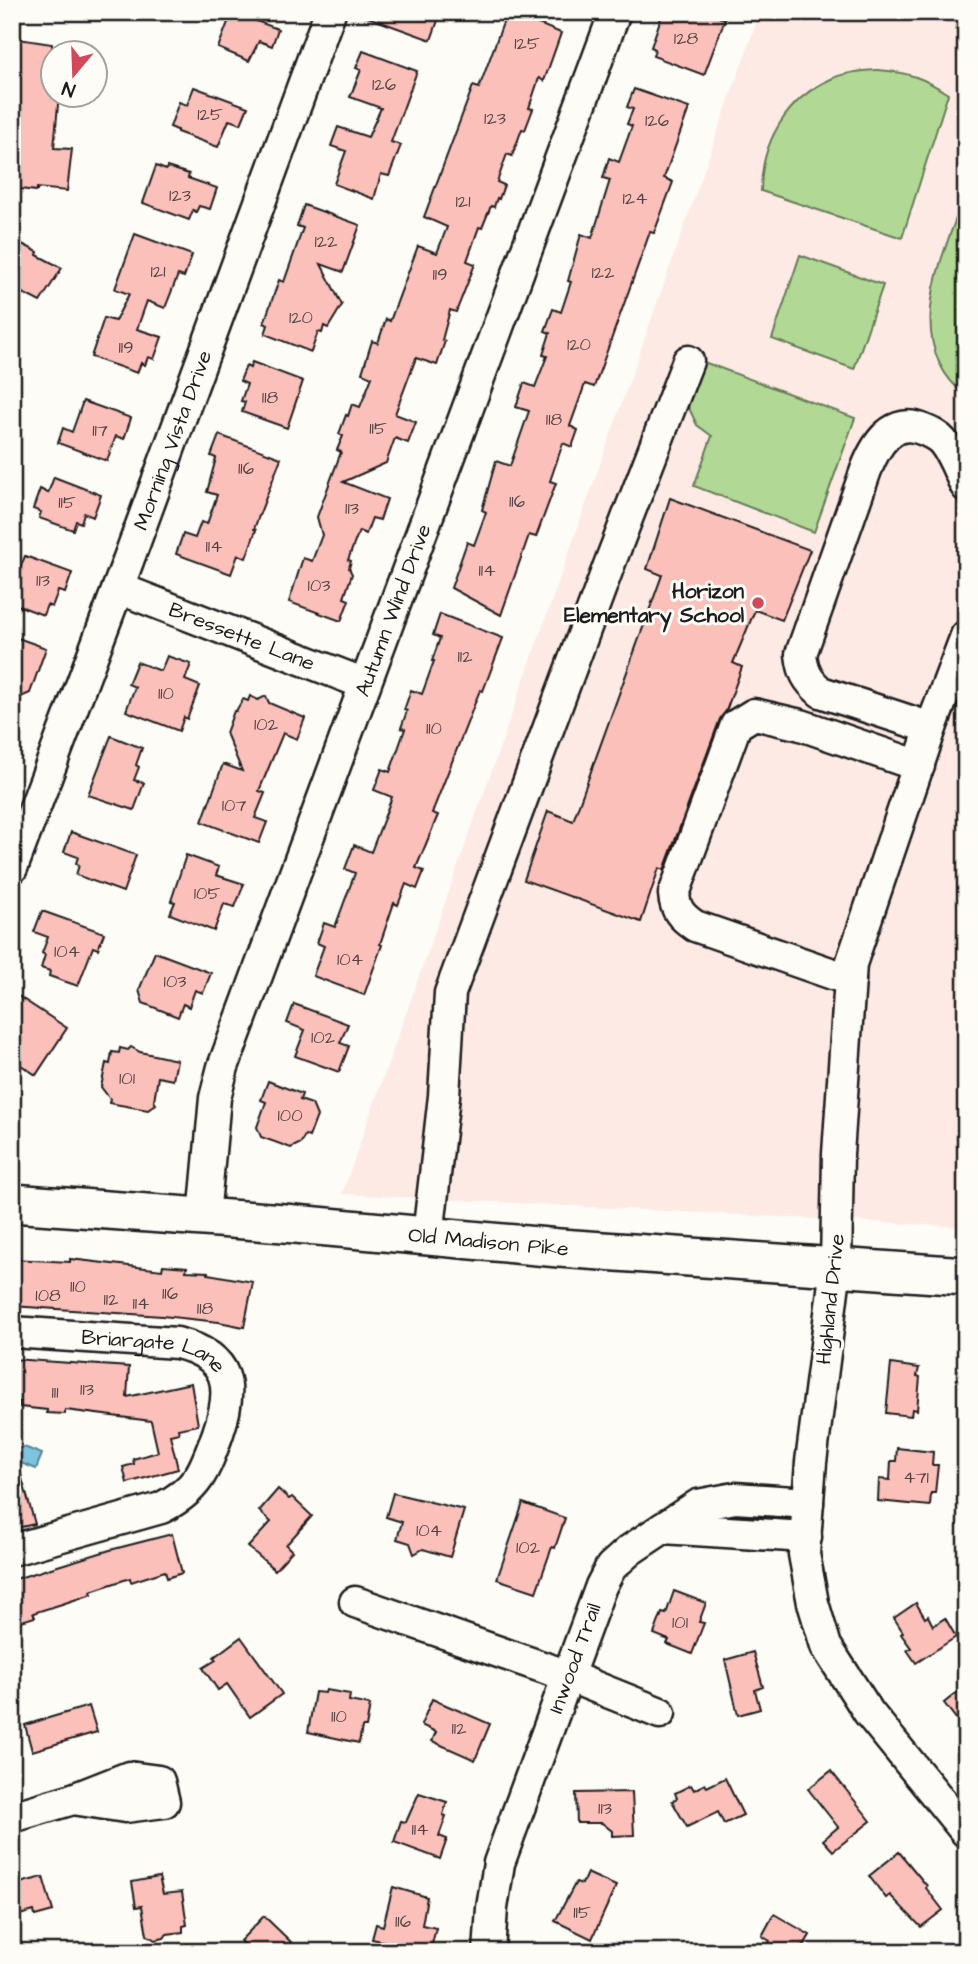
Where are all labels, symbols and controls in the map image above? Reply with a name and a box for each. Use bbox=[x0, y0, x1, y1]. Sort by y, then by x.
house number: 128 bbox=[674, 26, 698, 51]
house number: 125 bbox=[514, 31, 540, 56]
north arrow bbox=[38, 38, 108, 108]
house number: 126 bbox=[372, 72, 396, 97]
text: N bbox=[59, 74, 79, 103]
house number: 125 bbox=[197, 102, 223, 127]
house number: 123 bbox=[484, 106, 506, 131]
house number: 126 bbox=[645, 108, 669, 133]
house number: 123 bbox=[169, 183, 191, 208]
house number: 124 bbox=[623, 186, 647, 211]
house number: 121 bbox=[456, 189, 470, 214]
house number: 122 bbox=[315, 229, 338, 254]
house number: 121 bbox=[151, 259, 165, 284]
house number: 122 bbox=[592, 260, 615, 285]
house number: 119 bbox=[433, 262, 447, 287]
house number: 120 bbox=[289, 305, 313, 330]
house number: 120 bbox=[567, 332, 591, 357]
house number: 119 bbox=[119, 335, 133, 360]
street label: Morning Vista Drive bbox=[127, 346, 219, 534]
house number: 118 bbox=[262, 385, 278, 410]
house number: 118 bbox=[546, 407, 562, 432]
house number: 115 bbox=[369, 416, 387, 441]
house number: 117 bbox=[92, 418, 108, 443]
house number: 116 bbox=[238, 456, 254, 481]
house number: 116 bbox=[509, 489, 525, 514]
house number: 115 bbox=[58, 490, 76, 515]
house number: 113 bbox=[345, 496, 359, 521]
street label: Autumn Wind Drive bbox=[348, 520, 439, 701]
house number: 114 bbox=[206, 534, 222, 559]
house number: 114 bbox=[479, 558, 495, 583]
house number: 113 bbox=[36, 568, 50, 593]
house number: 103 bbox=[308, 573, 330, 598]
place label: Horizon Elementary School bbox=[564, 577, 745, 633]
street label: Bressette Lane bbox=[165, 595, 319, 678]
marker: Horizon Elementary School bbox=[750, 595, 766, 611]
house number: 112 bbox=[458, 644, 473, 669]
house number: 110 bbox=[158, 681, 174, 706]
house number: 102 bbox=[254, 712, 279, 737]
house number: 110 bbox=[426, 716, 442, 741]
house number: 107 bbox=[222, 793, 246, 818]
house number: 105 bbox=[194, 881, 220, 906]
house number: 104 bbox=[54, 939, 80, 964]
house number: 104 bbox=[337, 947, 363, 972]
house number: 103 bbox=[164, 969, 186, 994]
house number: 102 bbox=[311, 1025, 336, 1050]
house number: 101 bbox=[119, 1066, 135, 1091]
house number: 100 bbox=[277, 1103, 303, 1128]
street label: Old Madison Pike bbox=[407, 1220, 569, 1264]
street label: Highland Drive bbox=[809, 1232, 854, 1366]
house number: 110 bbox=[70, 1274, 86, 1299]
house number: 116 bbox=[162, 1281, 178, 1306]
house number: 108 bbox=[35, 1283, 61, 1308]
house number: 112 bbox=[104, 1287, 119, 1312]
house number: 114 bbox=[133, 1291, 149, 1316]
house number: 118 bbox=[197, 1296, 213, 1321]
street label: Briargate Lane bbox=[80, 1323, 233, 1379]
house number: 113 bbox=[80, 1377, 94, 1402]
house number: 111 bbox=[52, 1380, 58, 1405]
house number: 471 bbox=[903, 1465, 929, 1490]
house number: 104 bbox=[416, 1518, 442, 1543]
house number: 102 bbox=[516, 1535, 541, 1560]
street label: Inwood Trail bbox=[541, 1599, 608, 1717]
house number: 101 bbox=[672, 1610, 688, 1635]
house number: 110 bbox=[331, 1704, 347, 1729]
house number: 112 bbox=[452, 1716, 467, 1741]
house number: 113 bbox=[598, 1796, 612, 1821]
house number: 114 bbox=[412, 1817, 428, 1842]
house number: 115 bbox=[573, 1900, 591, 1925]
house number: 116 bbox=[395, 1909, 411, 1934]

